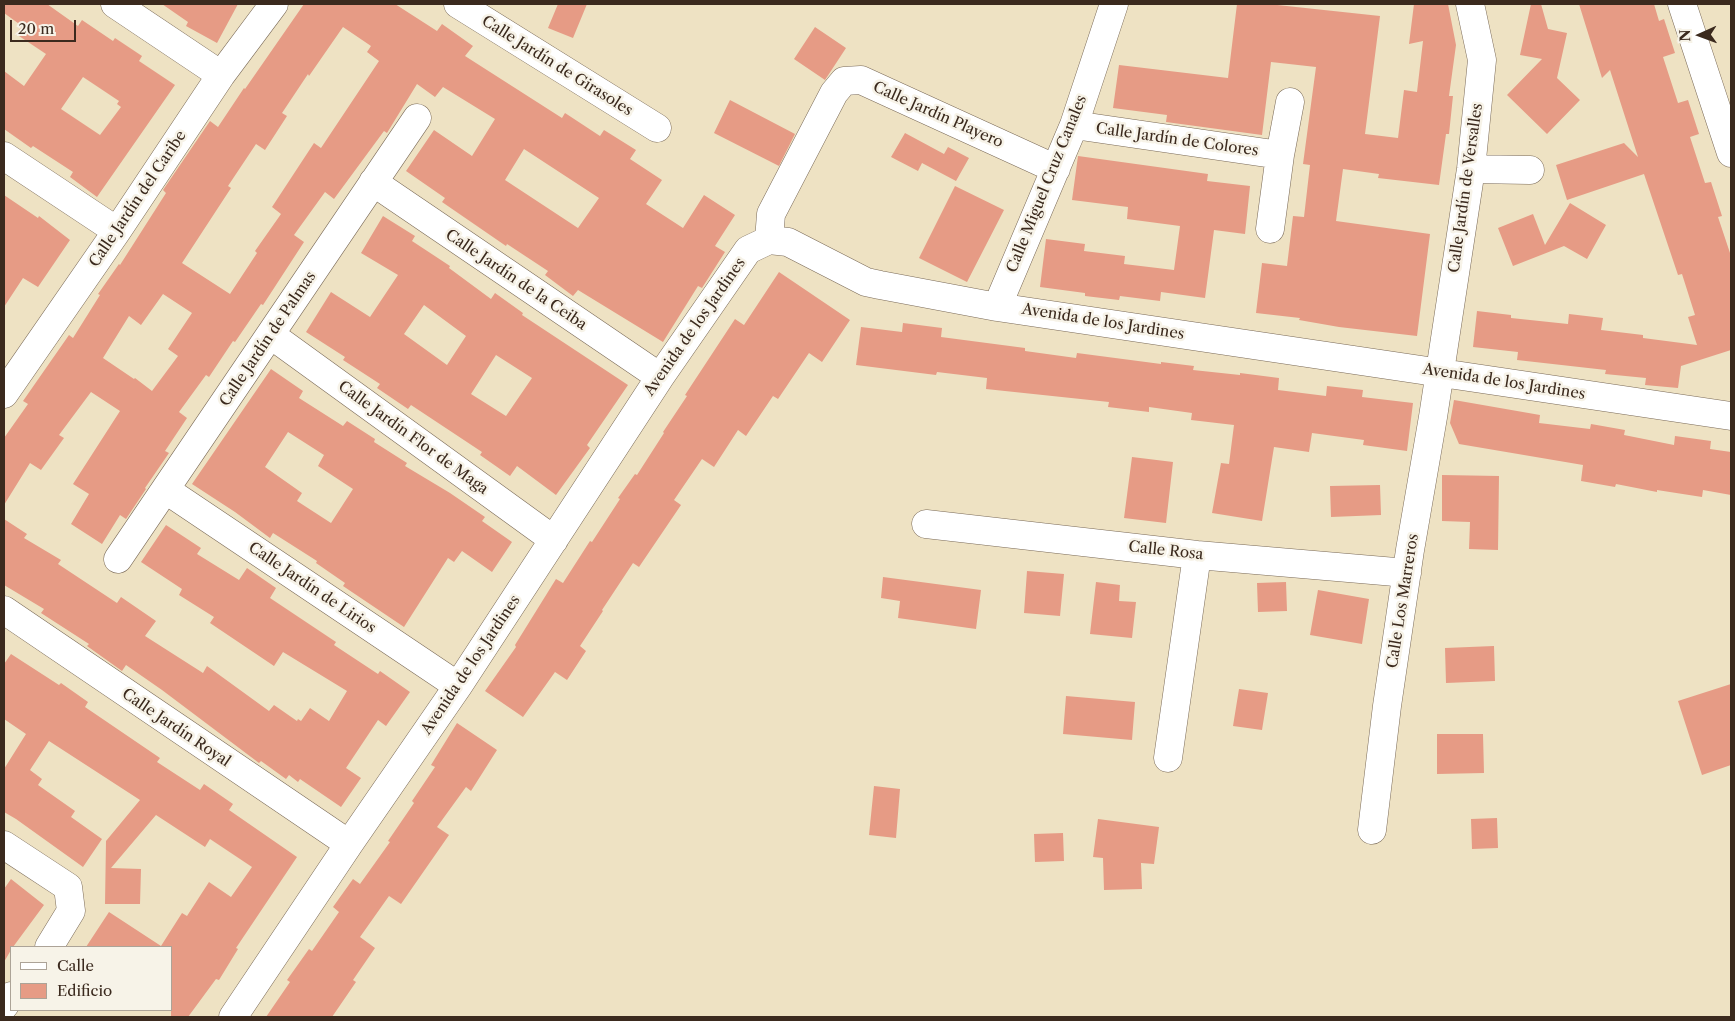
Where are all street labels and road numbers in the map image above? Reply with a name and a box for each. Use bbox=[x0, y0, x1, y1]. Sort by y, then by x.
street label: Calle Jardín de Girasoles bbox=[478, 12, 636, 120]
street label: Calle Jardín Playero bbox=[870, 78, 1006, 152]
street label: Calle Miguel Cruz Canales bbox=[1003, 93, 1091, 275]
street label: Calle Jardín de Versalles bbox=[1445, 102, 1487, 274]
street label: Calle Jardín de Colores bbox=[1095, 120, 1259, 160]
street label: Calle Jardín del Caribe bbox=[86, 127, 190, 271]
street label: Calle Jardín de la Ceiba bbox=[442, 226, 590, 334]
street label: Avenida de los Jardines bbox=[641, 255, 749, 399]
street label: Calle Jardín de Palmas bbox=[216, 268, 320, 410]
street label: Avenida de los Jardines bbox=[1021, 300, 1185, 344]
street label: Avenida de los Jardines bbox=[1422, 360, 1586, 404]
street label: Calle Jardín Flor de Maga bbox=[335, 378, 491, 498]
street label: Calle Los Marreros bbox=[1383, 532, 1423, 670]
street label: Calle Rosa bbox=[1128, 538, 1204, 564]
street label: Calle Jardín de Lirios bbox=[245, 539, 379, 637]
street label: Avenida de los Jardines bbox=[418, 592, 524, 738]
street label: Calle Jardín Royal bbox=[118, 685, 234, 771]

